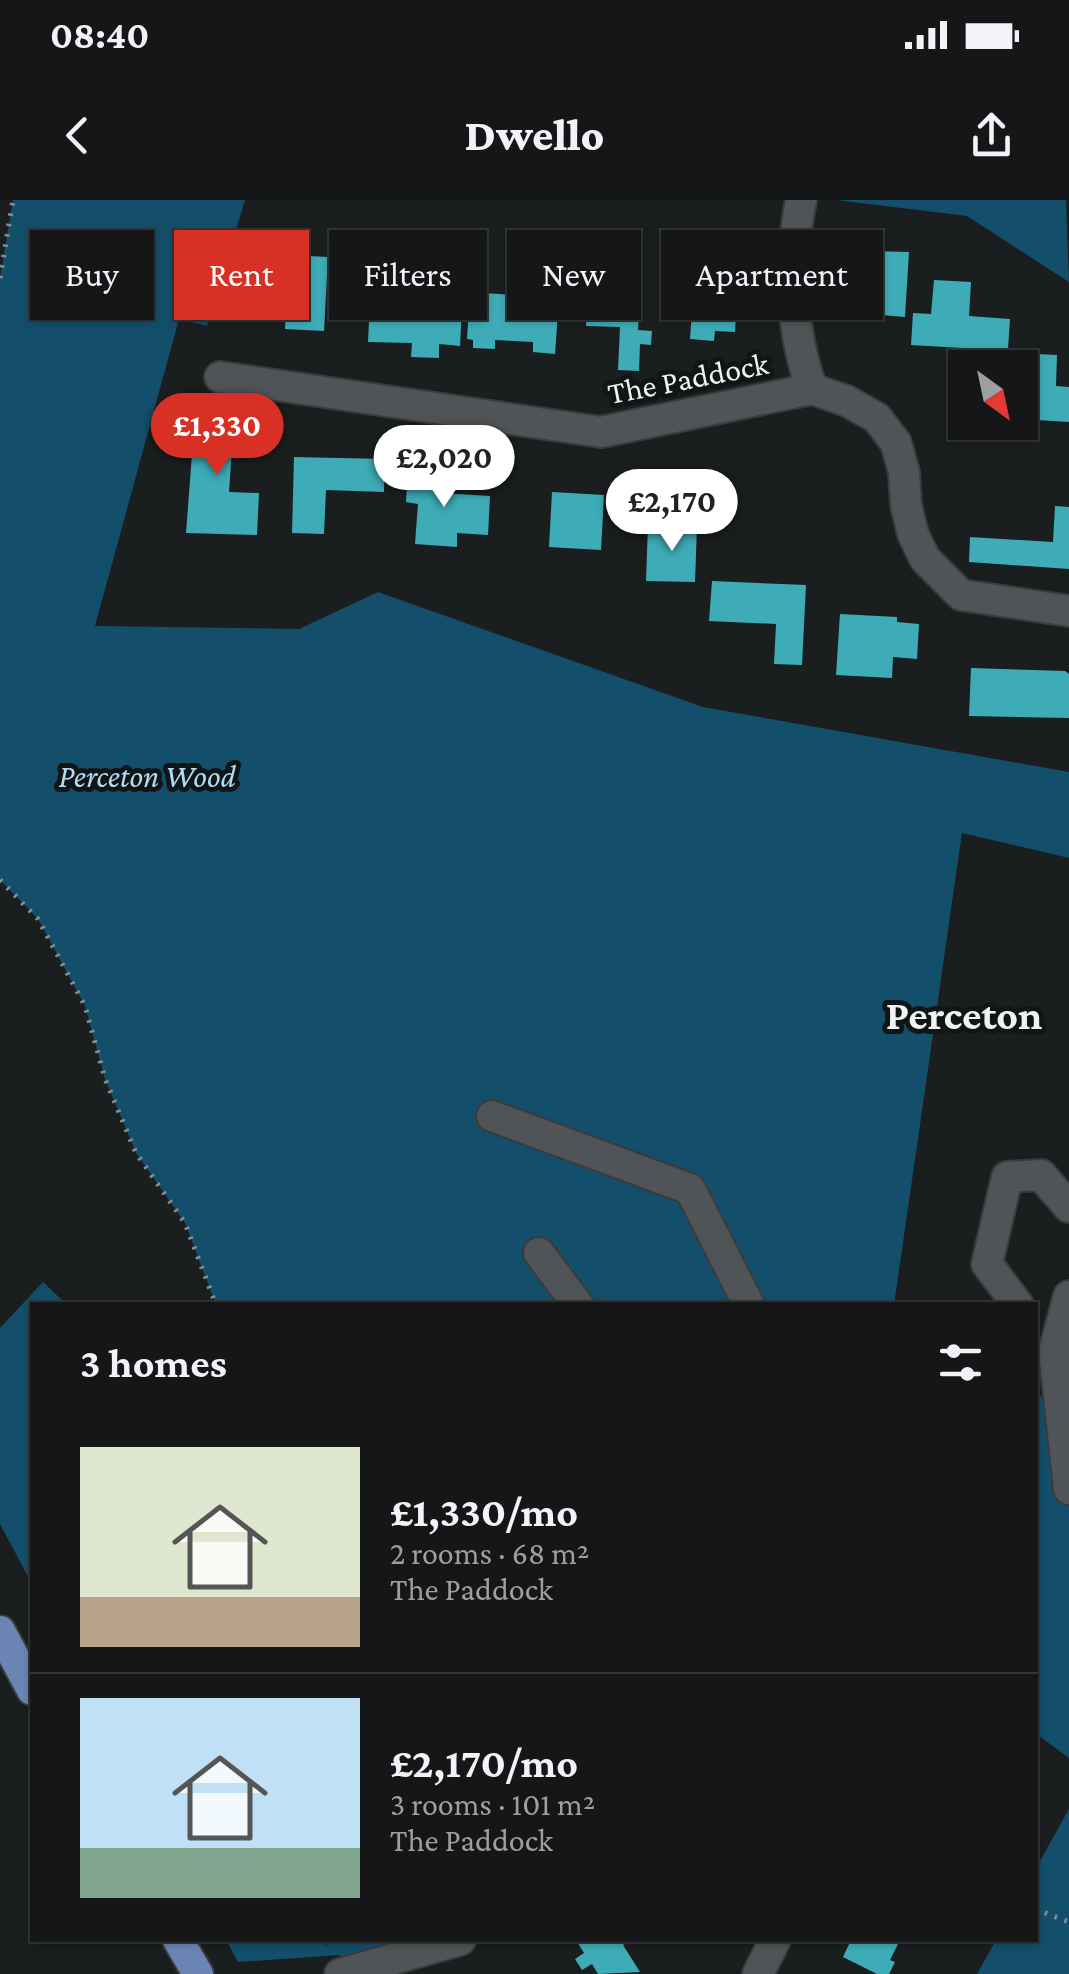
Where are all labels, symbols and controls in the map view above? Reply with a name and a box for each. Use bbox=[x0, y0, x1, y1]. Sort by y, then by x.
text: 08:40 bbox=[50, 14, 149, 56]
icon: back bbox=[50, 108, 105, 163]
icon: share bbox=[964, 108, 1019, 163]
text: Dwello bbox=[465, 110, 604, 160]
chip: Buy bbox=[30, 230, 154, 320]
chip: Rent bbox=[174, 230, 309, 320]
chip: Filters bbox=[329, 230, 487, 320]
chip: New bbox=[507, 230, 641, 320]
chip: Apartment bbox=[661, 230, 883, 320]
street label: The Paddock bbox=[605, 345, 772, 411]
north arrow bbox=[948, 350, 1038, 440]
map controls bbox=[948, 350, 1038, 440]
pin: £1,330 bbox=[136, 393, 298, 478]
text: £1,330 bbox=[173, 407, 261, 443]
pin: £2,020 bbox=[363, 425, 525, 510]
text: £2,020 bbox=[396, 439, 492, 475]
pin: £2,170 bbox=[591, 469, 753, 554]
text: £2,170 bbox=[628, 483, 716, 519]
park label: Perceton Wood bbox=[58, 758, 237, 794]
district label: Perceton bbox=[886, 991, 1042, 1038]
icon: filters bbox=[933, 1335, 988, 1390]
text: 3 homes bbox=[80, 1339, 227, 1386]
icon: home bbox=[160, 1487, 280, 1607]
text: £1,330/mo bbox=[390, 1488, 578, 1535]
text: 2 rooms · 68 m² bbox=[390, 1535, 589, 1571]
text: The Paddock bbox=[390, 1571, 553, 1607]
icon: home bbox=[160, 1738, 280, 1858]
text: £2,170/mo bbox=[390, 1739, 578, 1786]
text: 3 rooms · 101 m² bbox=[390, 1786, 595, 1822]
text: The Paddock bbox=[390, 1822, 553, 1858]

